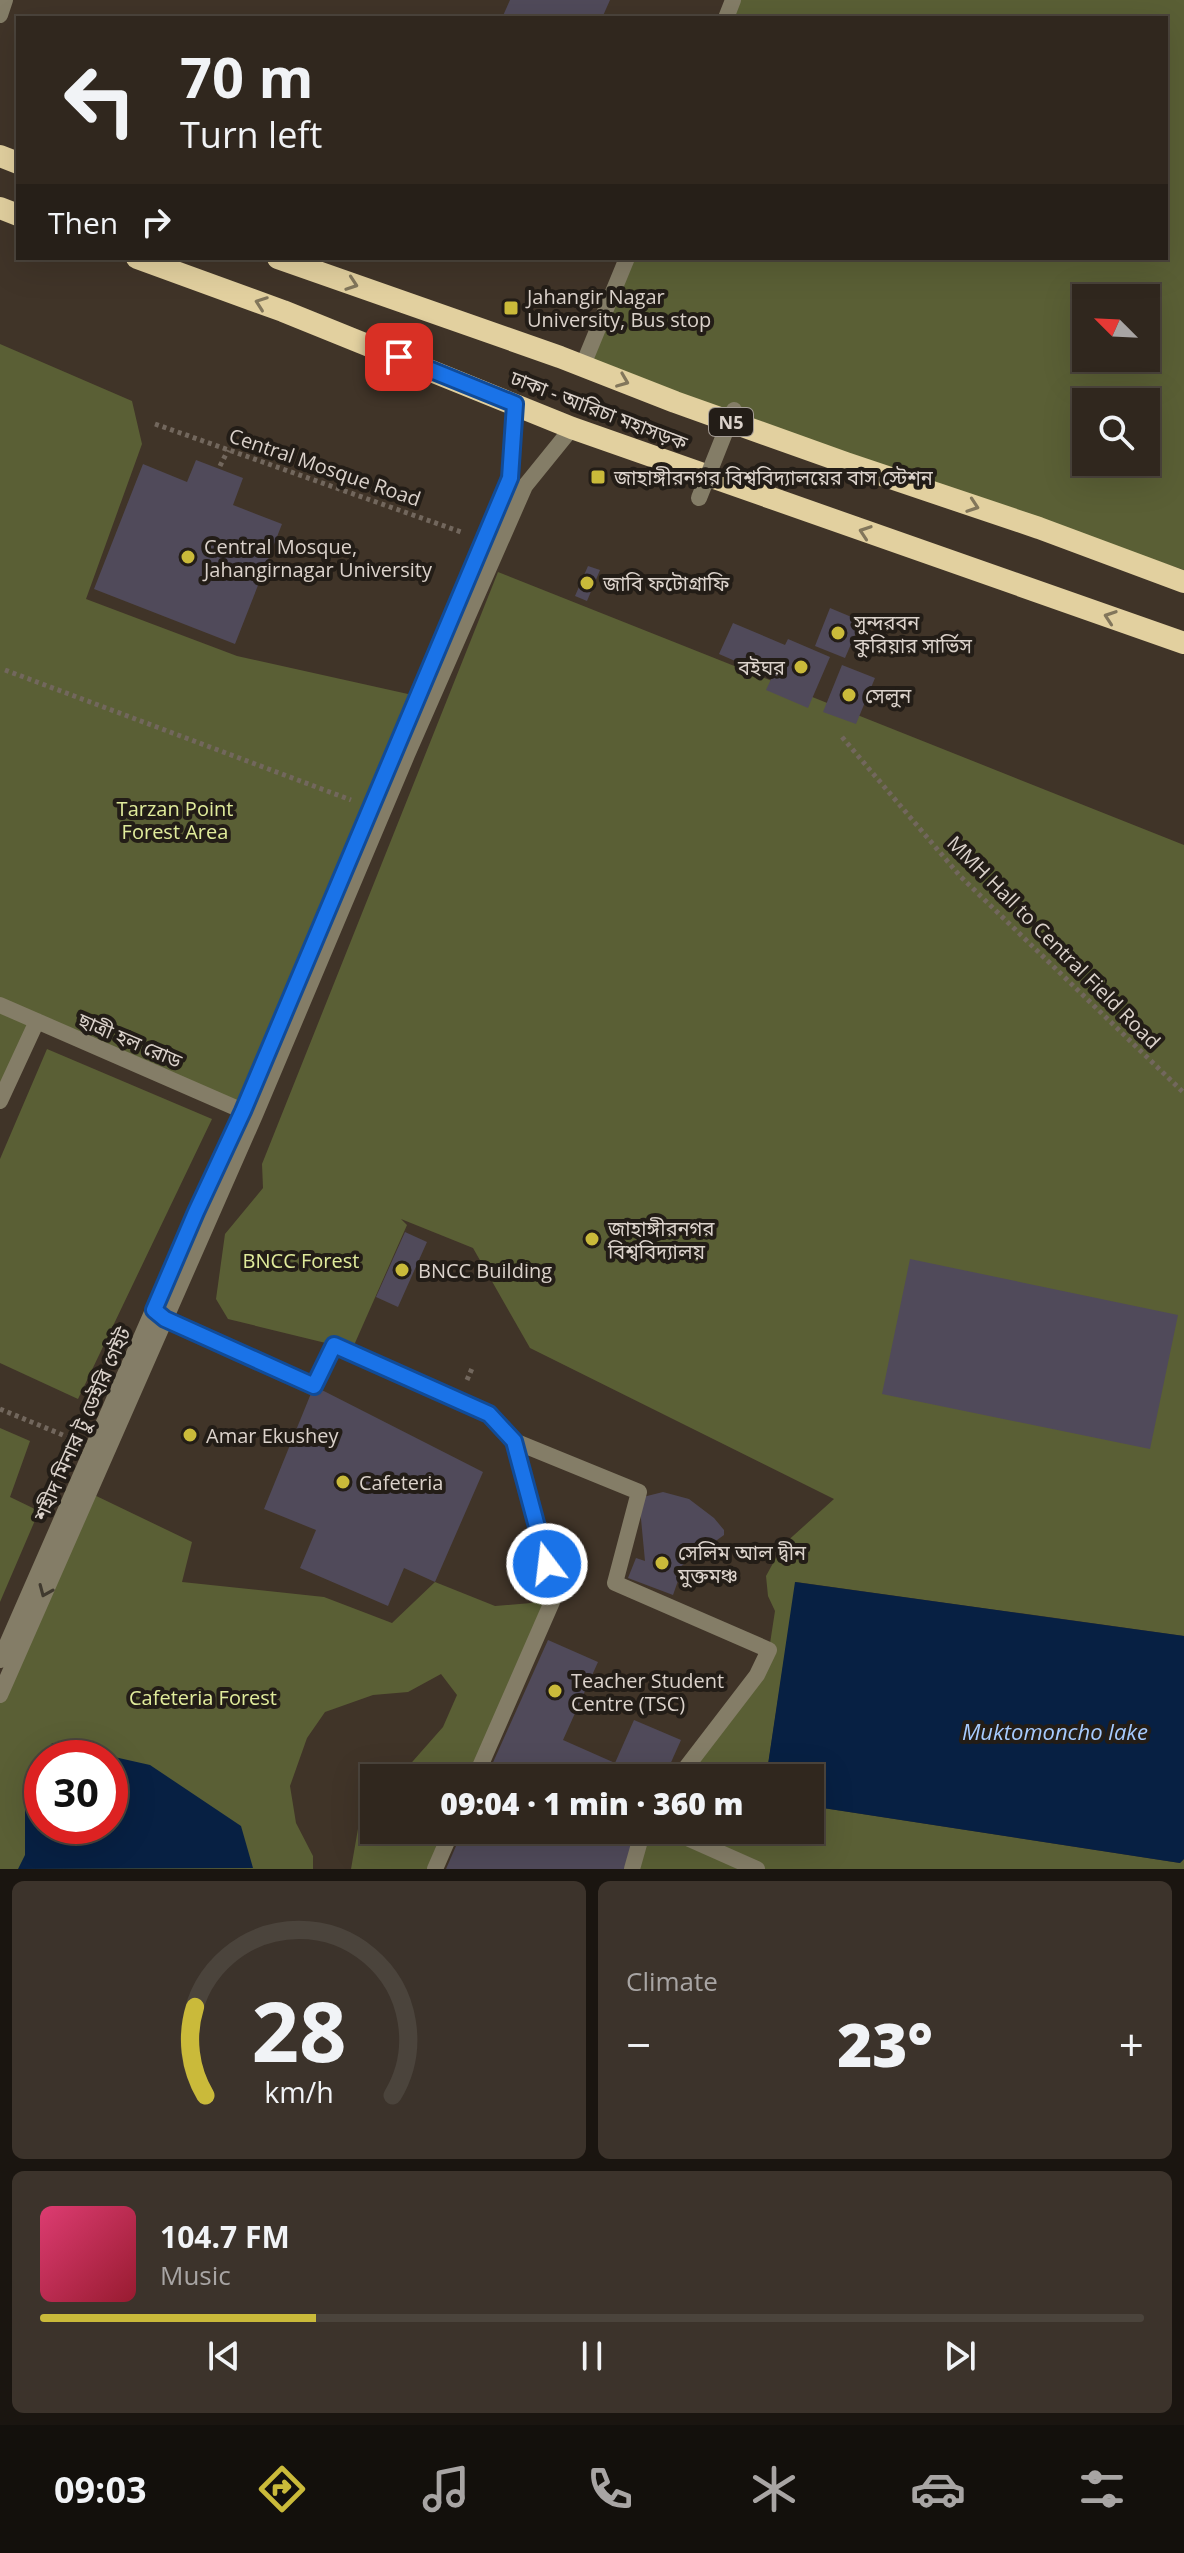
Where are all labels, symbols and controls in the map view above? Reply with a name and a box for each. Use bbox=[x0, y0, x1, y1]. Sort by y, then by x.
text: 70 m bbox=[180, 38, 314, 114]
icon: left bbox=[48, 48, 152, 152]
text: Turn left bbox=[180, 110, 322, 159]
icon: right bbox=[134, 200, 178, 244]
text: Then bbox=[48, 202, 118, 243]
one-way arrow bbox=[344, 274, 358, 290]
place label: Jahangir Nagar University, Bus stop bbox=[525, 283, 711, 333]
north arrow bbox=[1072, 284, 1160, 372]
map controls bbox=[1072, 284, 1160, 476]
one-way arrow bbox=[255, 296, 269, 313]
marker: Jahangir Nagar University, Bus stop bbox=[502, 299, 520, 317]
pin bbox=[365, 323, 433, 391]
icon: arrive bbox=[377, 335, 421, 379]
street label: ঢাকা - আরিচা মহাসড়ক bbox=[506, 363, 692, 456]
one-way arrow bbox=[615, 371, 629, 388]
button: search bbox=[1072, 388, 1160, 476]
road number: N5 bbox=[709, 408, 753, 436]
street label: Central Mosque Road bbox=[226, 422, 424, 512]
place label: জাহাঙ্গীরনগর বিশ্ববিদ্যালয়ের বাস স্টেশন bbox=[613, 464, 934, 491]
marker: জাহাঙ্গীরনগর বিশ্ববিদ্যালয়ের বাস স্টেশন bbox=[589, 468, 607, 486]
one-way arrow bbox=[966, 496, 980, 512]
one-way arrow bbox=[858, 525, 872, 542]
place label: Central Mosque, Jahangirnagar University bbox=[202, 533, 433, 583]
marker: Central Mosque, Jahangirnagar University bbox=[179, 548, 197, 566]
place label: জাবি ফটোগ্রাফি bbox=[602, 570, 730, 597]
marker: জাবি ফটোগ্রাফি bbox=[578, 574, 596, 592]
place label: সুন্দরবন কুরিয়ার সার্ভিস bbox=[853, 609, 972, 659]
one-way arrow bbox=[1104, 611, 1118, 627]
marker: সুন্দরবন কুরিয়ার সার্ভিস bbox=[829, 624, 847, 642]
place label: বইঘর bbox=[737, 654, 786, 681]
marker: বইঘর bbox=[792, 658, 810, 676]
place label: সেলুন bbox=[865, 682, 912, 709]
marker: সেলুন bbox=[840, 686, 858, 704]
park label: Tarzan Point Forest Area bbox=[117, 795, 233, 845]
street label: MMH Hall to Central Field Road bbox=[942, 830, 1166, 1054]
street label: ছাত্রী হল রোড bbox=[73, 1006, 187, 1074]
place label: জাহাঙ্গীরনগর বিশ্ববিদ্যালয় bbox=[607, 1215, 716, 1265]
marker: জাহাঙ্গীরনগর বিশ্ববিদ্যালয় bbox=[583, 1230, 601, 1248]
park label: BNCC Forest bbox=[243, 1247, 359, 1274]
place label: BNCC Building bbox=[418, 1257, 552, 1284]
marker: BNCC Building bbox=[393, 1261, 411, 1279]
street label: শহীদ মিনার টু ডেইরি গেইট bbox=[27, 1322, 138, 1526]
place label: Amar Ekushey bbox=[206, 1422, 340, 1449]
marker: Amar Ekushey bbox=[181, 1426, 199, 1444]
place label: Cafeteria bbox=[359, 1469, 443, 1496]
marker: Cafeteria bbox=[334, 1473, 352, 1491]
position arrow bbox=[505, 1522, 589, 1606]
place label: সেলিম আল দ্বীন মুক্তমঞ্চ bbox=[677, 1539, 807, 1589]
marker: সেলিম আল দ্বীন মুক্তমঞ্চ bbox=[653, 1554, 671, 1572]
one-way arrow bbox=[38, 1583, 54, 1598]
place label: Teacher Student Centre (TSC) bbox=[571, 1667, 724, 1717]
marker: Teacher Student Centre (TSC) bbox=[546, 1682, 564, 1700]
park label: Cafeteria Forest bbox=[129, 1684, 277, 1711]
water label: Muktomoncho lake bbox=[962, 1716, 1148, 1746]
speed limit sign: 30 bbox=[24, 1740, 128, 1844]
text: 09:04 · 1 min · 360 m bbox=[440, 1783, 744, 1824]
text: Climate bbox=[626, 1963, 718, 1999]
text: 28 bbox=[251, 1973, 347, 2086]
text: 23° bbox=[837, 2003, 933, 2085]
text: − bbox=[626, 2014, 651, 2074]
text: + bbox=[1119, 2014, 1144, 2074]
text: km/h bbox=[264, 2072, 334, 2111]
text: 104.7 FM bbox=[160, 2216, 290, 2257]
text: Music bbox=[160, 2257, 231, 2293]
icon: previous bbox=[202, 2334, 246, 2378]
icon: pause bbox=[570, 2334, 614, 2378]
icon: next bbox=[938, 2334, 982, 2378]
icon: directions bbox=[254, 2461, 310, 2517]
icon: music bbox=[418, 2461, 474, 2517]
icon: phone bbox=[582, 2461, 638, 2517]
icon: climate bbox=[746, 2461, 802, 2517]
icon: car bbox=[910, 2461, 966, 2517]
icon: filters bbox=[1074, 2461, 1130, 2517]
text: 09:03 bbox=[54, 2465, 147, 2514]

